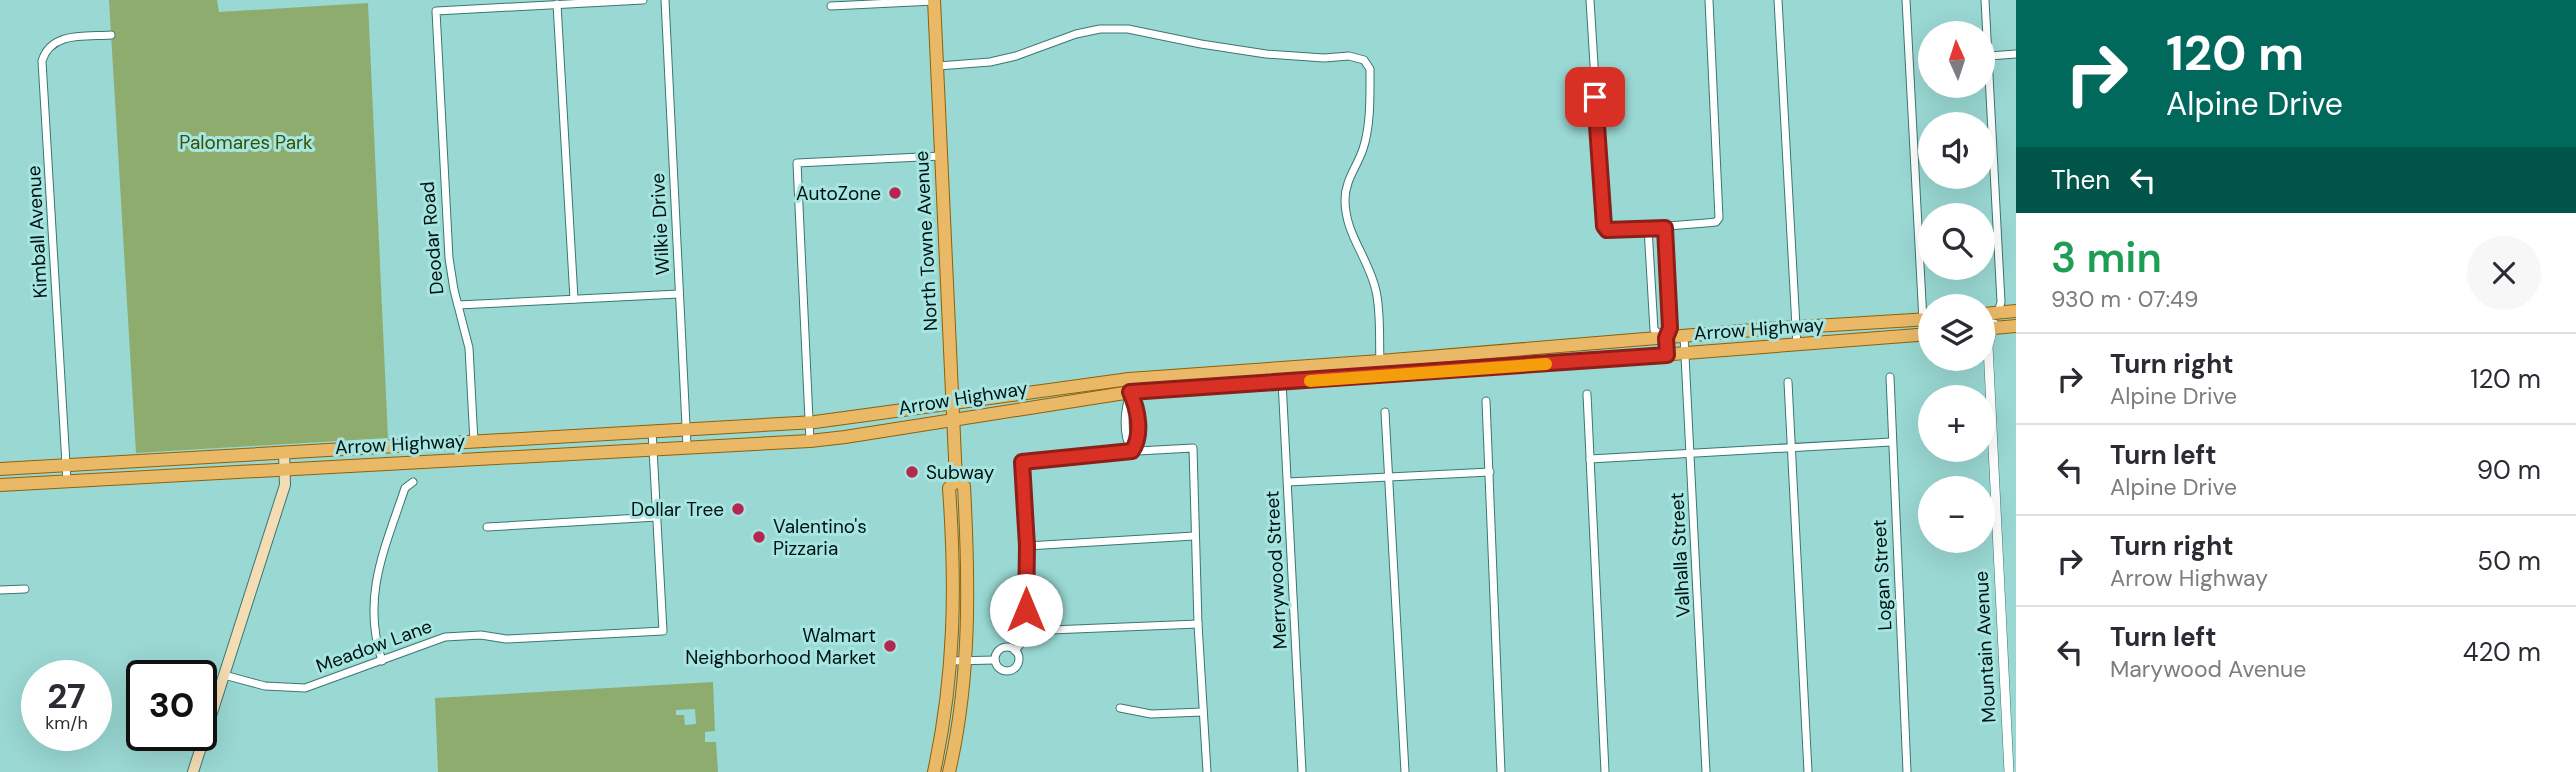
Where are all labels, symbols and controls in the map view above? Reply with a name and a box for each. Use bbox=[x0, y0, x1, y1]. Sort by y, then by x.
north arrow bbox=[1918, 21, 1995, 98]
map controls bbox=[1918, 21, 1995, 553]
text: 120 m bbox=[2166, 21, 2304, 85]
icon: right bbox=[2051, 28, 2142, 119]
pin bbox=[1565, 67, 1625, 127]
icon: arrive bbox=[1576, 78, 1614, 116]
text: Alpine Drive bbox=[2166, 83, 2343, 125]
button: sound bbox=[1918, 112, 1995, 189]
park label: Palomares Park bbox=[179, 130, 313, 155]
street label: North Towne Avenue bbox=[909, 150, 943, 332]
icon: left bbox=[2124, 161, 2162, 199]
text: Then bbox=[2051, 163, 2110, 197]
street label: Kimball Avenue bbox=[21, 165, 53, 299]
street label: Wilkie Drive bbox=[645, 172, 675, 276]
street label: Deodar Road bbox=[415, 180, 449, 296]
place label: AutoZone bbox=[796, 181, 881, 206]
marker: AutoZone bbox=[887, 185, 903, 201]
button: search bbox=[1918, 203, 1995, 280]
text: 3 min bbox=[2051, 230, 2162, 285]
button: close bbox=[2467, 236, 2541, 310]
text: 930 m · 07:49 bbox=[2051, 284, 2199, 314]
button: layers bbox=[1918, 294, 1995, 371]
street label: Arrow Highway bbox=[1693, 312, 1825, 346]
text: Turn right bbox=[2110, 347, 2234, 381]
icon: right bbox=[2051, 360, 2089, 398]
text: 120 m bbox=[2470, 362, 2541, 396]
street label: Arrow Highway bbox=[897, 375, 1030, 421]
text: Alpine Drive bbox=[2110, 381, 2237, 411]
button: + bbox=[1918, 385, 1995, 462]
street label: Arrow Highway bbox=[334, 428, 466, 460]
text: Turn left bbox=[2110, 438, 2217, 472]
icon: left bbox=[2051, 451, 2089, 489]
text: 90 m bbox=[2477, 453, 2541, 487]
place label: Subway bbox=[926, 460, 995, 485]
marker: Subway bbox=[904, 464, 920, 480]
text: Alpine Drive bbox=[2110, 472, 2237, 502]
button: − bbox=[1918, 476, 1995, 553]
street label: Merrywood Street bbox=[1259, 490, 1293, 650]
street label: Valhalla Street bbox=[1664, 492, 1696, 618]
place label: Dollar Tree bbox=[631, 497, 724, 522]
marker: Dollar Tree bbox=[730, 501, 746, 517]
place label: Valentino's Pizzaria bbox=[773, 514, 867, 561]
street label: Logan Street bbox=[1867, 519, 1897, 631]
marker: Valentino's Pizzaria bbox=[751, 529, 767, 545]
text: Turn right bbox=[2110, 529, 2234, 563]
icon: right bbox=[2051, 542, 2089, 580]
text: 50 m bbox=[2477, 544, 2541, 578]
text: Arrow Highway bbox=[2110, 563, 2268, 593]
street label: Mountain Avenue bbox=[1969, 570, 2001, 724]
position arrow bbox=[989, 573, 1063, 647]
street label: Meadow Lane bbox=[313, 613, 435, 679]
text: Turn left bbox=[2110, 620, 2217, 654]
place label: Walmart Neighborhood Market bbox=[685, 623, 876, 670]
icon: left bbox=[2051, 633, 2089, 671]
text: 420 m bbox=[2463, 635, 2541, 669]
marker: Walmart Neighborhood Market bbox=[882, 638, 898, 654]
text: Marywood Avenue bbox=[2110, 654, 2306, 684]
speed limit sign: 30 bbox=[126, 660, 217, 751]
text: 27 bbox=[47, 673, 86, 719]
text: km/h bbox=[45, 711, 88, 735]

